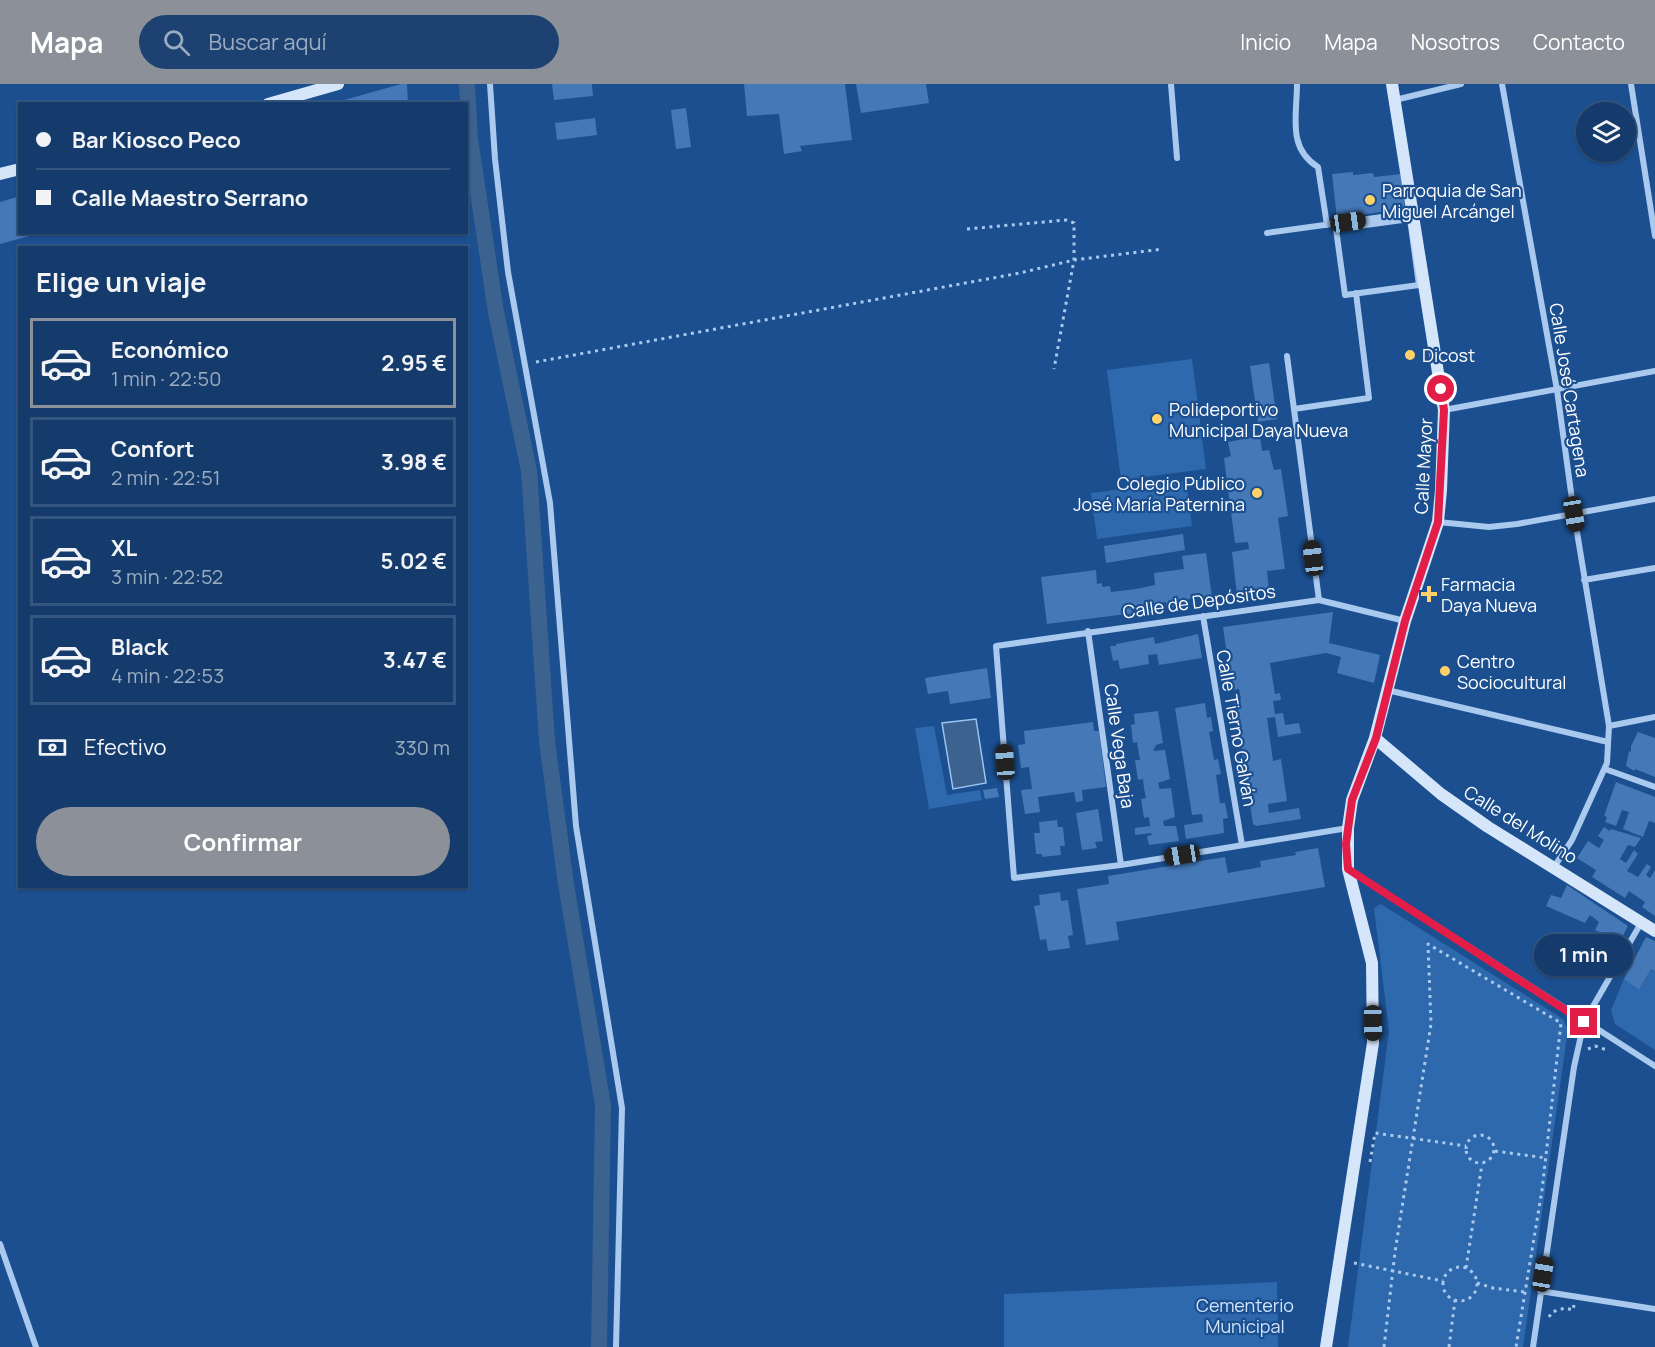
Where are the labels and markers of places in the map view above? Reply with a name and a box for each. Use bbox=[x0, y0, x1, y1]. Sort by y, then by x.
place label: Parroquia de San Miguel Arcángel bbox=[1382, 178, 1522, 223]
marker: Parroquia de San Miguel Arcángel bbox=[1363, 193, 1377, 207]
place label: Dicost bbox=[1422, 343, 1475, 367]
marker: Dicost bbox=[1403, 348, 1417, 362]
place label: Polideportivo Municipal Daya Nueva bbox=[1169, 397, 1348, 442]
marker: Polideportivo Municipal Daya Nueva bbox=[1150, 412, 1164, 426]
place label: Colegio Público José María Paternina bbox=[1073, 471, 1245, 516]
marker: Colegio Público José María Paternina bbox=[1250, 486, 1264, 500]
place label: Farmacia Daya Nueva bbox=[1441, 572, 1537, 617]
marker: Farmacia Daya Nueva bbox=[1422, 587, 1436, 601]
place label: Centro Sociocultural bbox=[1457, 649, 1566, 694]
marker: Centro Sociocultural bbox=[1438, 664, 1452, 678]

